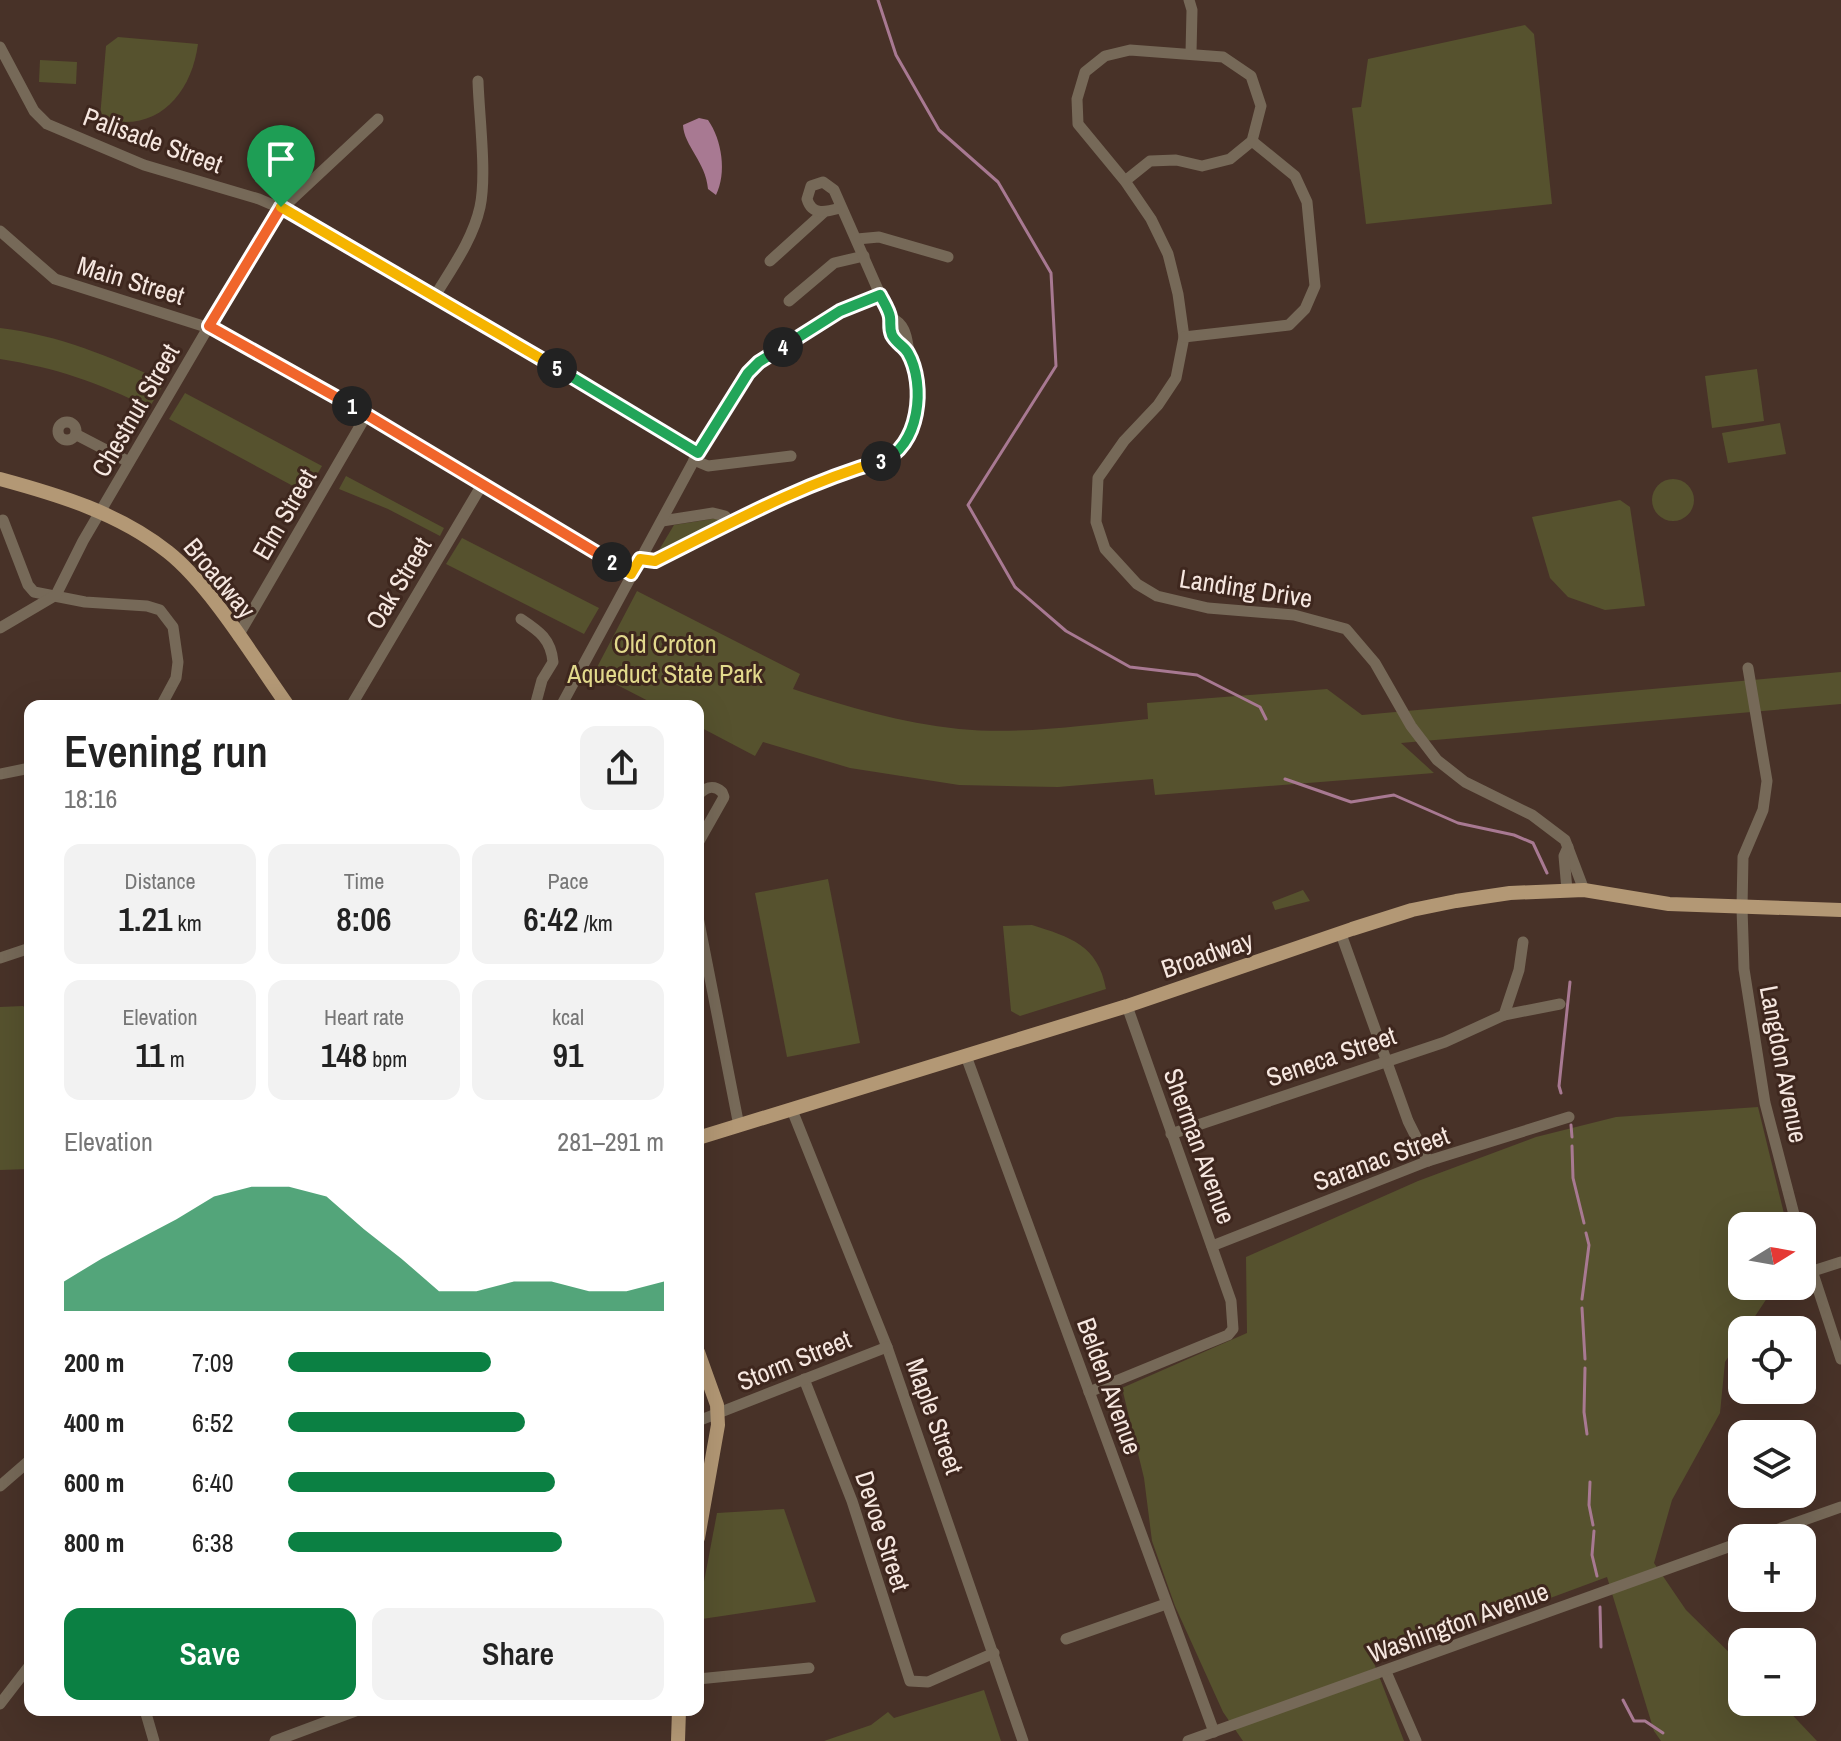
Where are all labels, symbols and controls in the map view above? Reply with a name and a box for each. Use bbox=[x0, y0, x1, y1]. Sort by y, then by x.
street label: Palisade Street bbox=[79, 99, 228, 181]
pin bbox=[247, 125, 315, 207]
icon: arrive bbox=[259, 137, 303, 181]
street label: Main Street bbox=[73, 247, 189, 313]
pin: 4 bbox=[763, 327, 803, 367]
text: 4 bbox=[778, 332, 788, 362]
street label: Chestnut Street bbox=[83, 337, 187, 483]
pin: 5 bbox=[537, 348, 577, 388]
text: 5 bbox=[552, 353, 562, 383]
pin: 1 bbox=[332, 386, 372, 426]
text: 1 bbox=[347, 391, 357, 421]
pin: 3 bbox=[861, 441, 901, 481]
text: 3 bbox=[876, 446, 886, 476]
street label: Elm Street bbox=[244, 462, 324, 566]
street label: Broadway bbox=[176, 530, 264, 626]
street label: Oak Street bbox=[357, 530, 439, 636]
pin: 2 bbox=[592, 542, 632, 582]
text: 2 bbox=[607, 547, 617, 577]
street label: Landing Drive bbox=[1177, 560, 1315, 616]
park label: Old Croton Aqueduct State Park bbox=[566, 626, 763, 691]
text: Evening run bbox=[64, 721, 268, 781]
button: share bbox=[580, 726, 664, 810]
text: 18:16 bbox=[64, 781, 117, 816]
text: Distance bbox=[124, 866, 196, 896]
text: Time bbox=[344, 866, 384, 896]
text: Pace bbox=[547, 866, 589, 896]
text: 1.21 bbox=[118, 896, 173, 942]
text: 8:06 bbox=[336, 896, 392, 942]
text: 6:42 bbox=[523, 896, 579, 942]
text: km bbox=[173, 908, 202, 938]
text: /km bbox=[579, 908, 613, 938]
street label: Broadway bbox=[1156, 922, 1258, 986]
street label: Langdon Avenue bbox=[1752, 982, 1816, 1146]
text: Elevation bbox=[122, 1002, 198, 1032]
text: Heart rate bbox=[324, 1002, 404, 1032]
text: kcal bbox=[552, 1002, 584, 1032]
street label: Seneca Street bbox=[1261, 1017, 1401, 1095]
text: 11 bbox=[135, 1032, 165, 1078]
text: 148 bbox=[321, 1032, 367, 1078]
text: 91 bbox=[552, 1032, 584, 1078]
text: m bbox=[165, 1044, 185, 1074]
text: bpm bbox=[367, 1044, 407, 1074]
street label: Sherman Avenue bbox=[1156, 1063, 1244, 1229]
street label: Saranac Street bbox=[1308, 1117, 1454, 1199]
text: Elevation bbox=[64, 1124, 153, 1159]
text: 281–291 m bbox=[557, 1124, 664, 1159]
north arrow bbox=[1728, 1212, 1816, 1300]
map controls bbox=[1728, 1212, 1816, 1716]
street label: Belden Avenue bbox=[1069, 1313, 1151, 1459]
button: locate bbox=[1728, 1316, 1816, 1404]
street label: Storm Street bbox=[732, 1321, 856, 1399]
text: 200 m bbox=[64, 1345, 124, 1380]
text: 7:09 bbox=[192, 1345, 234, 1380]
street label: Maple Street bbox=[898, 1353, 972, 1479]
text: 400 m bbox=[64, 1405, 124, 1440]
text: 6:52 bbox=[192, 1405, 234, 1440]
button: layers bbox=[1728, 1420, 1816, 1508]
text: 600 m bbox=[64, 1465, 124, 1500]
text: 6:40 bbox=[192, 1465, 234, 1500]
street label: Devoe Street bbox=[847, 1466, 919, 1596]
button: + bbox=[1728, 1524, 1816, 1612]
text: 800 m bbox=[64, 1525, 124, 1560]
text: 6:38 bbox=[192, 1525, 234, 1560]
street label: Washington Avenue bbox=[1363, 1573, 1553, 1671]
button: Save bbox=[64, 1608, 356, 1700]
button: Share bbox=[372, 1608, 664, 1700]
button: − bbox=[1728, 1628, 1816, 1716]

